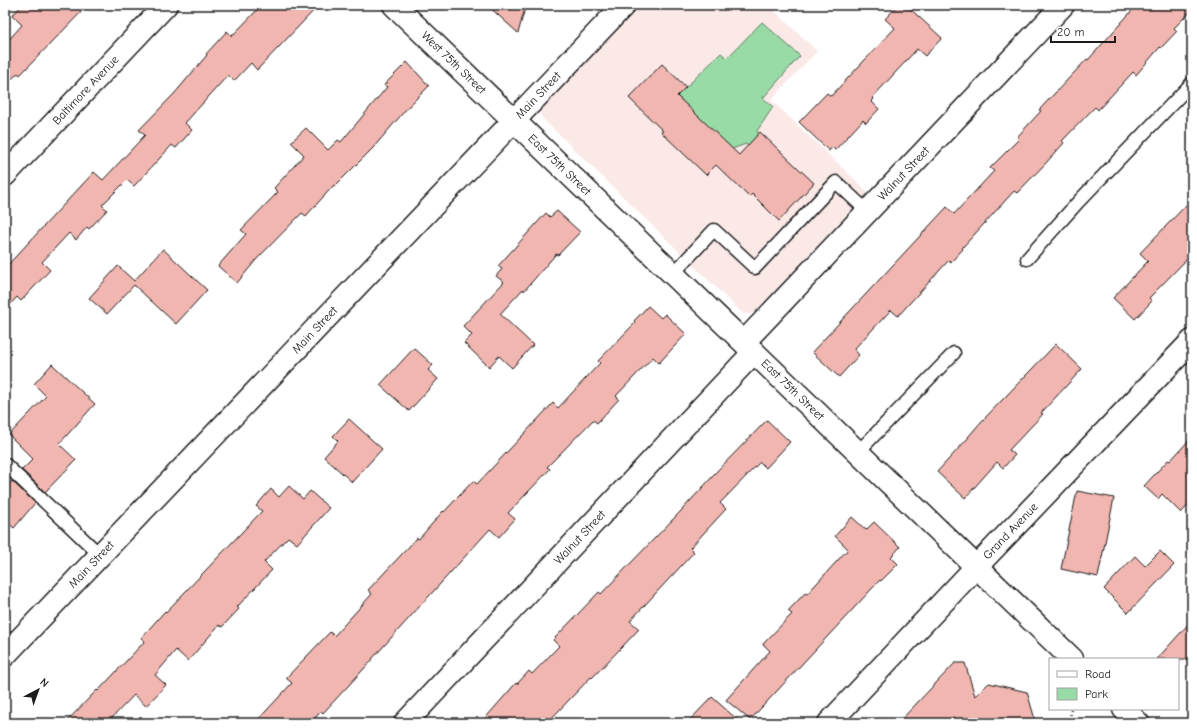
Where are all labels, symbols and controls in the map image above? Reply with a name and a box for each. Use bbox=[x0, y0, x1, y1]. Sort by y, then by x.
scale bar bbox=[1051, 18, 1115, 44]
text: 20 m bbox=[1057, 25, 1085, 39]
street label: West 75th Street bbox=[419, 28, 489, 97]
street label: Baltimore Avenue bbox=[49, 53, 121, 128]
street label: Main Street bbox=[512, 68, 564, 122]
street label: East 75th Street bbox=[525, 131, 594, 199]
street label: Walnut Street bbox=[875, 143, 933, 203]
street label: Main Street bbox=[289, 303, 341, 356]
street label: East 75th Street bbox=[758, 356, 828, 424]
street label: Grand Avenue bbox=[980, 500, 1041, 562]
street label: Walnut Street bbox=[551, 507, 609, 567]
street label: Main Street bbox=[66, 538, 117, 591]
legend bbox=[1049, 658, 1179, 710]
text: Road bbox=[1085, 667, 1111, 681]
north arrow bbox=[18, 670, 58, 710]
text: N bbox=[37, 676, 51, 690]
text: Park bbox=[1085, 687, 1108, 701]

